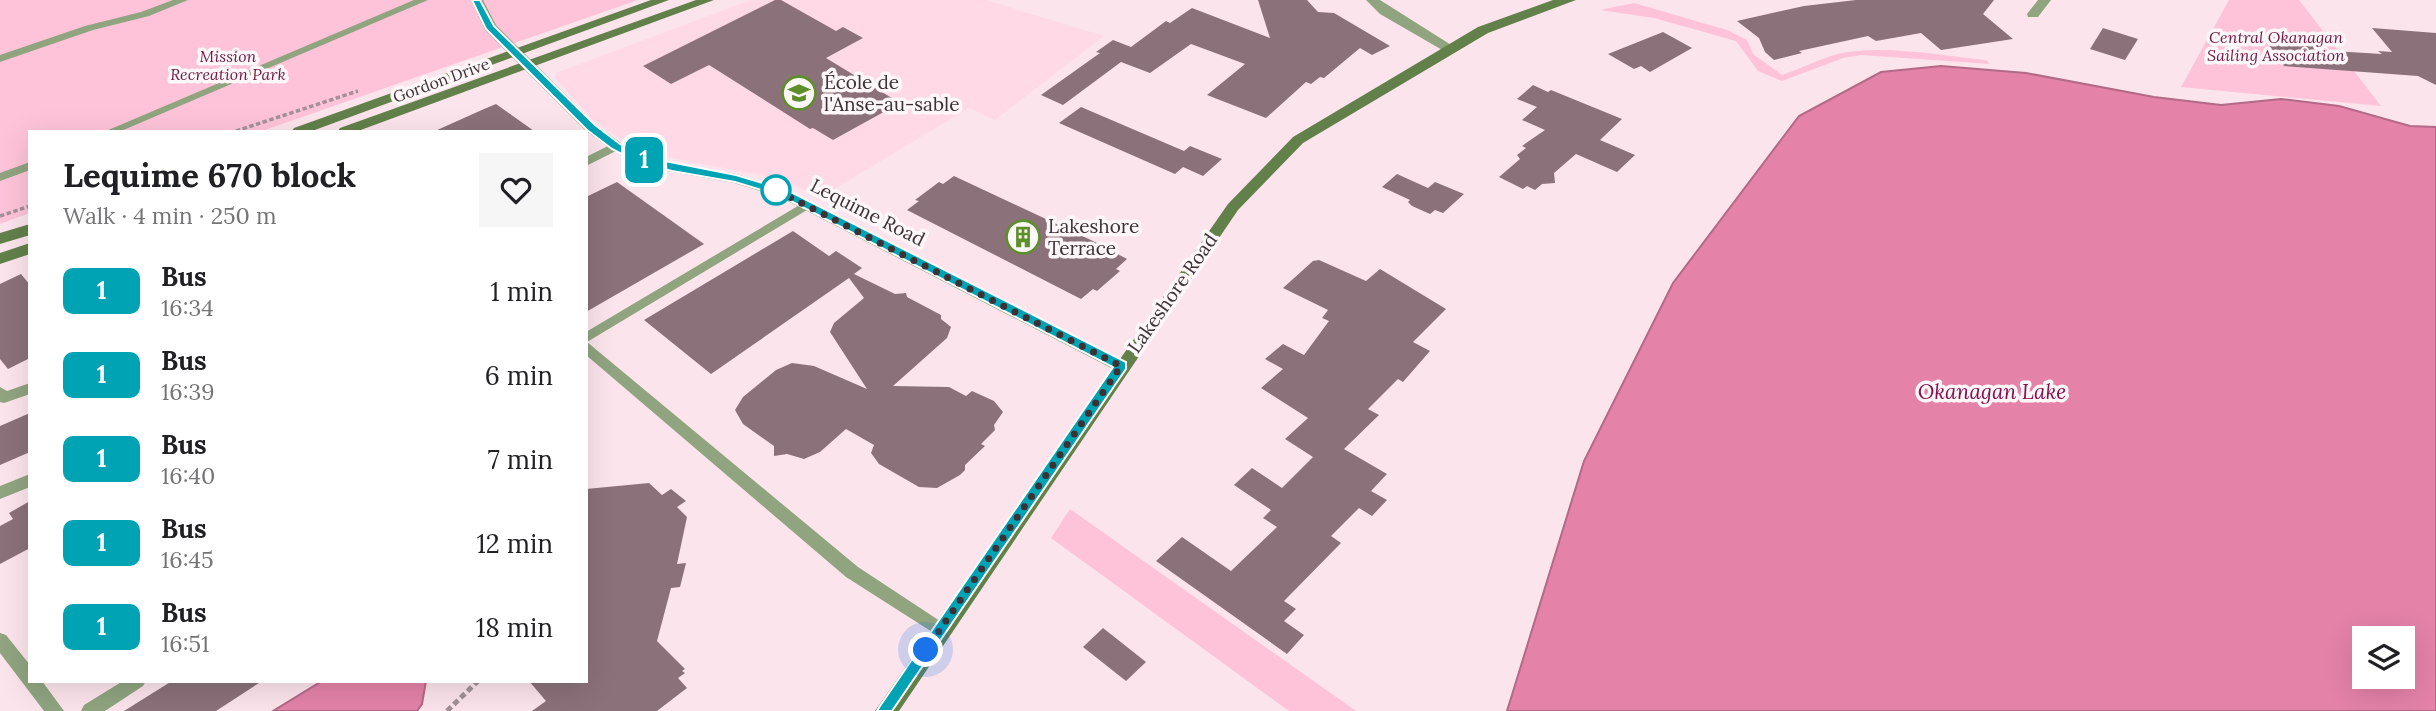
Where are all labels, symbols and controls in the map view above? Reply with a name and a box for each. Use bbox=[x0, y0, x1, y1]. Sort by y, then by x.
park label: Central Okanagan Sailing Association bbox=[2207, 27, 2345, 65]
park label: Mission Recreation Park bbox=[170, 46, 286, 84]
street label: Gordon Drive bbox=[390, 53, 492, 107]
place label: École de l'Anse-au-sable bbox=[824, 70, 959, 116]
school or university icon: École de l'Anse-au-sable bbox=[780, 74, 818, 112]
line badge: 1 bbox=[621, 137, 667, 183]
text: 1 bbox=[639, 144, 649, 175]
button: heart bbox=[479, 153, 553, 227]
text: Lequime 670 block bbox=[63, 154, 356, 196]
street label: Lequime Road bbox=[807, 173, 929, 251]
unlabelled marker bbox=[761, 175, 791, 205]
text: Walk · 4 min · 250 m bbox=[63, 201, 276, 230]
place label: Lakeshore Terrace bbox=[1048, 214, 1139, 260]
building icon: Lakeshore Terrace bbox=[1004, 218, 1042, 256]
street label: Lakeshore Road bbox=[1122, 229, 1222, 357]
text: Bus bbox=[161, 260, 207, 293]
text: 1 bbox=[97, 275, 106, 306]
text: 1 min bbox=[490, 275, 553, 308]
text: 16:34 bbox=[161, 293, 214, 322]
text: Bus bbox=[161, 344, 207, 377]
text: 1 bbox=[97, 359, 106, 390]
text: 6 min bbox=[485, 359, 553, 392]
text: 16:39 bbox=[161, 377, 215, 406]
water label: Okanagan Lake bbox=[1918, 378, 2066, 405]
text: Bus bbox=[161, 428, 207, 461]
text: 1 bbox=[97, 443, 106, 474]
text: 7 min bbox=[488, 443, 553, 476]
text: 16:40 bbox=[161, 461, 215, 490]
text: Bus bbox=[161, 512, 207, 545]
text: 1 bbox=[97, 527, 106, 558]
text: 12 min bbox=[476, 527, 553, 560]
text: 16:45 bbox=[161, 545, 213, 574]
text: Bus bbox=[161, 596, 207, 629]
text: 1 bbox=[97, 611, 106, 642]
text: 18 min bbox=[476, 611, 553, 644]
map controls bbox=[2352, 626, 2415, 689]
button: layers bbox=[2352, 626, 2415, 689]
text: 16:51 bbox=[161, 629, 209, 658]
your location bbox=[908, 632, 943, 667]

